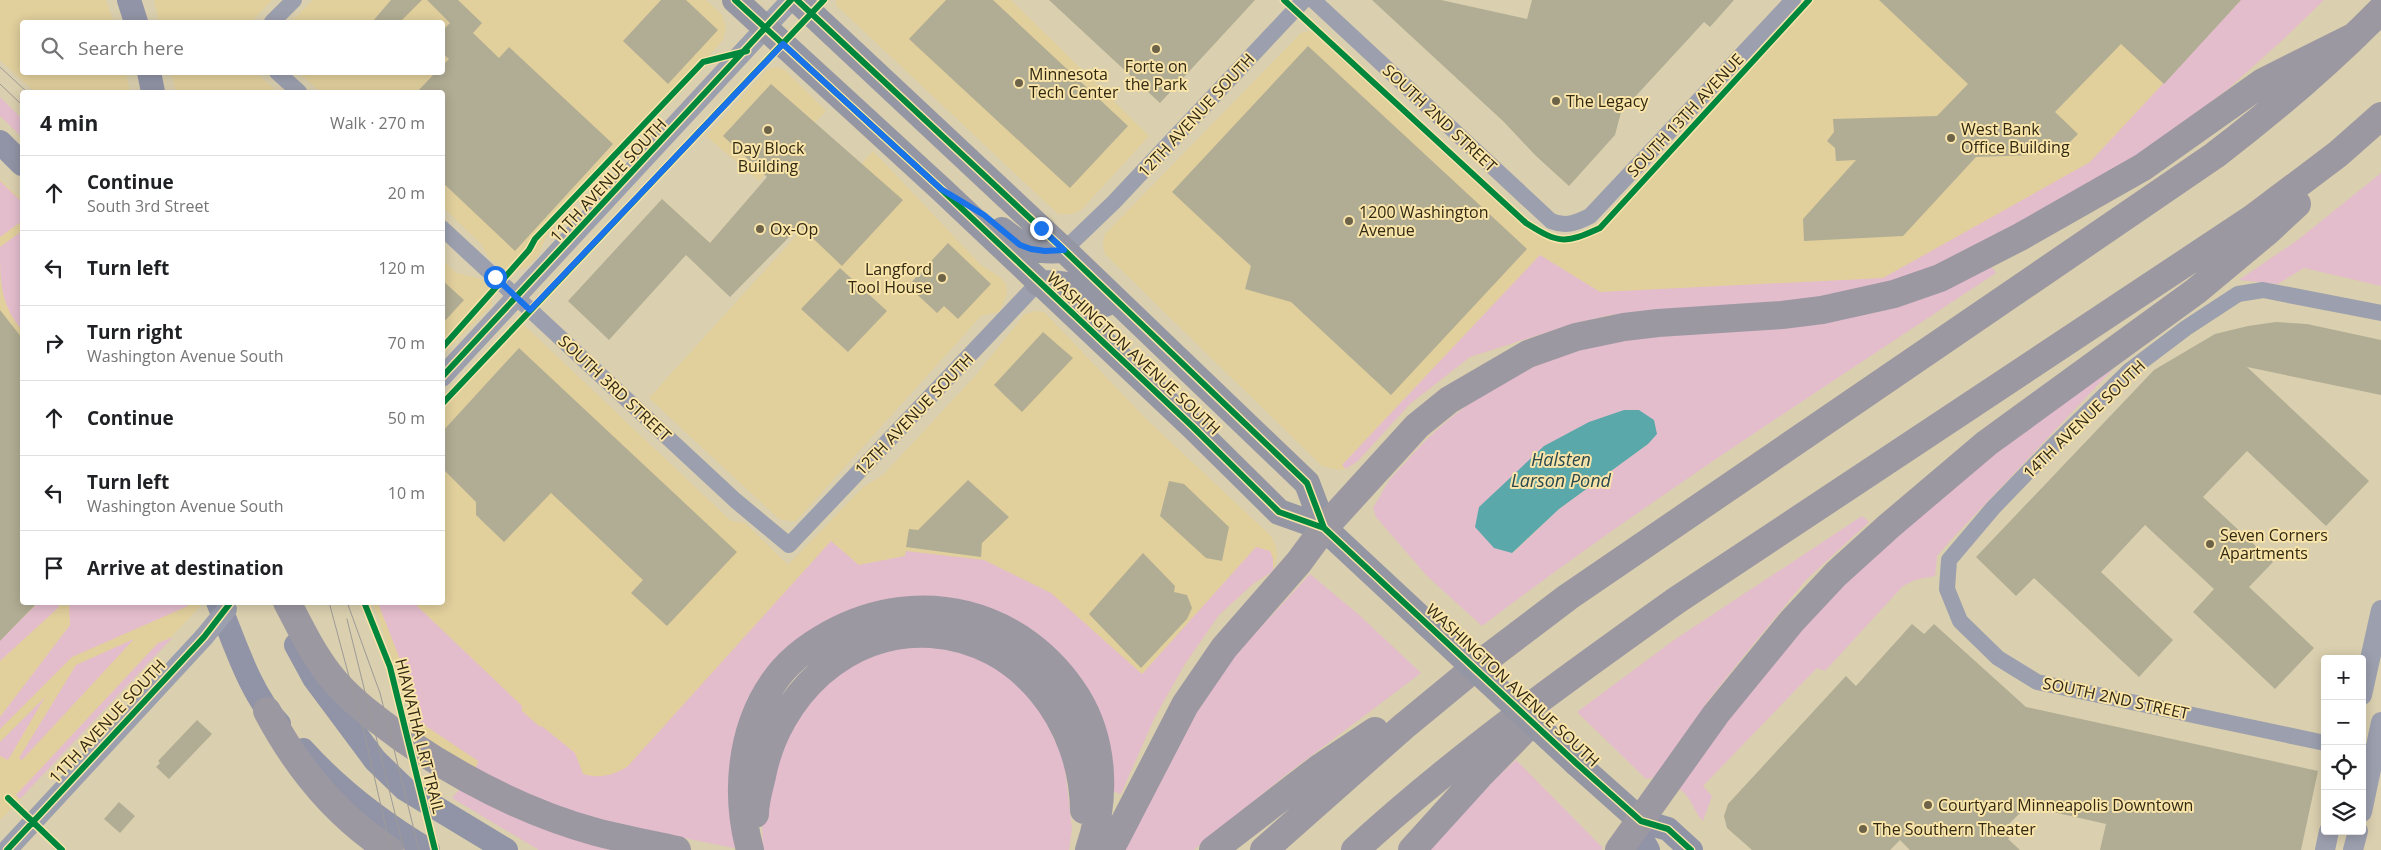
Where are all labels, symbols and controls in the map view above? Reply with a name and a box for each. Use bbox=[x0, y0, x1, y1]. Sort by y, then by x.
search box bbox=[20, 20, 445, 75]
icon: search bbox=[38, 34, 66, 62]
text: Search here bbox=[78, 35, 184, 61]
marker: Forte on the Park bbox=[1150, 43, 1162, 55]
street label: 12TH AVENUE SOUTH bbox=[1133, 48, 1259, 182]
street label: SOUTH 13TH AVENUE bbox=[1622, 48, 1748, 182]
place label: Forte on the Park bbox=[1125, 55, 1188, 95]
street label: SOUTH 2ND STREET bbox=[1378, 59, 1502, 177]
place label: Minnesota Tech Center bbox=[1029, 63, 1119, 103]
marker: Minnesota Tech Center bbox=[1013, 77, 1025, 89]
place label: The Legacy bbox=[1566, 90, 1649, 112]
marker: The Legacy bbox=[1550, 95, 1562, 107]
text: 4 min bbox=[40, 109, 98, 137]
text: Walk · 270 m bbox=[330, 112, 425, 134]
street label: 11TH AVENUE SOUTH bbox=[545, 113, 671, 247]
place label: West Bank Office Building bbox=[1961, 118, 2070, 158]
marker: Day Block Building bbox=[762, 124, 774, 136]
marker: West Bank Office Building bbox=[1945, 132, 1957, 144]
place label: Day Block Building bbox=[732, 137, 805, 177]
text: Continue bbox=[87, 169, 174, 195]
icon: ahead bbox=[40, 179, 68, 207]
text: 20 m bbox=[388, 182, 425, 204]
text: South 3rd Street bbox=[87, 195, 209, 217]
place label: 1200 Washington Avenue bbox=[1359, 201, 1489, 241]
marker: 1200 Washington Avenue bbox=[1343, 215, 1355, 227]
route end bbox=[1030, 217, 1053, 240]
place label: Ox-Op bbox=[770, 218, 818, 240]
marker: Ox-Op bbox=[754, 223, 766, 235]
icon: left bbox=[40, 254, 68, 282]
text: Turn left bbox=[87, 255, 169, 281]
text: 120 m bbox=[379, 257, 425, 279]
place label: Langford Tool House bbox=[848, 258, 932, 298]
route start bbox=[484, 266, 507, 289]
street label: WASHINGTON AVENUE SOUTH bbox=[1042, 267, 1226, 439]
marker: Langford Tool House bbox=[936, 272, 948, 284]
text: Turn right bbox=[87, 319, 182, 345]
icon: right bbox=[40, 329, 68, 357]
street label: SOUTH 3RD STREET bbox=[554, 330, 676, 446]
text: 70 m bbox=[388, 332, 425, 354]
text: Washington Avenue South bbox=[87, 345, 284, 367]
street label: 12TH AVENUE SOUTH bbox=[850, 348, 978, 480]
street label: 14TH AVENUE SOUTH bbox=[2018, 355, 2150, 483]
icon: ahead bbox=[40, 404, 68, 432]
text: Continue bbox=[87, 405, 174, 431]
text: 50 m bbox=[388, 407, 425, 429]
water label: Halsten Larson Pond bbox=[1511, 447, 1612, 492]
text: Turn left bbox=[87, 469, 169, 495]
icon: left bbox=[40, 479, 68, 507]
text: 10 m bbox=[388, 482, 425, 504]
text: Washington Avenue South bbox=[87, 495, 284, 517]
place label: Seven Corners Apartments bbox=[2220, 524, 2328, 564]
marker: Seven Corners Apartments bbox=[2204, 538, 2216, 550]
icon: arrive bbox=[40, 554, 68, 582]
text: Arrive at destination bbox=[87, 555, 284, 581]
street label: WASHINGTON AVENUE SOUTH bbox=[1421, 599, 1605, 771]
street label: 11TH AVENUE SOUTH bbox=[44, 654, 170, 788]
map controls bbox=[2321, 655, 2366, 835]
button: + bbox=[2321, 655, 2366, 700]
street label: HIAWATHA LRT TRAIL bbox=[390, 656, 450, 816]
street label: SOUTH 2ND STREET bbox=[2041, 672, 2191, 724]
button: − bbox=[2321, 700, 2366, 745]
button: locate bbox=[2321, 745, 2366, 790]
button: layers bbox=[2321, 790, 2366, 835]
place label: Courtyard Minneapolis Downtown bbox=[1938, 794, 2193, 816]
marker: Courtyard Minneapolis Downtown bbox=[1922, 799, 1934, 811]
place label: The Southern Theater bbox=[1873, 818, 2036, 840]
marker: The Southern Theater bbox=[1857, 823, 1869, 835]

